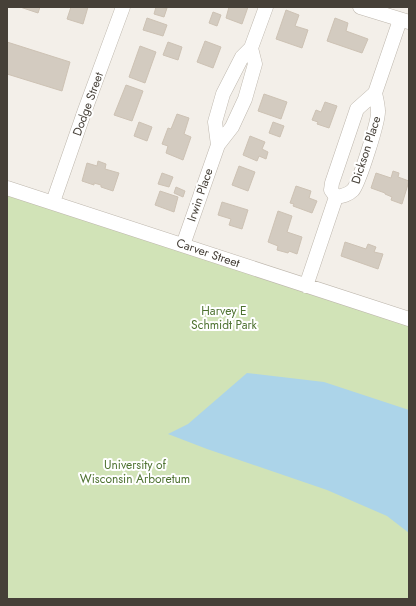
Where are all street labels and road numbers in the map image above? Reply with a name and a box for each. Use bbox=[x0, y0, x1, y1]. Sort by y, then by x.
street label: Dodge Street bbox=[68, 69, 108, 138]
street label: Dickson Place bbox=[347, 114, 385, 186]
street label: Irwin Place bbox=[182, 166, 218, 224]
street label: Carver Street bbox=[174, 234, 242, 272]

